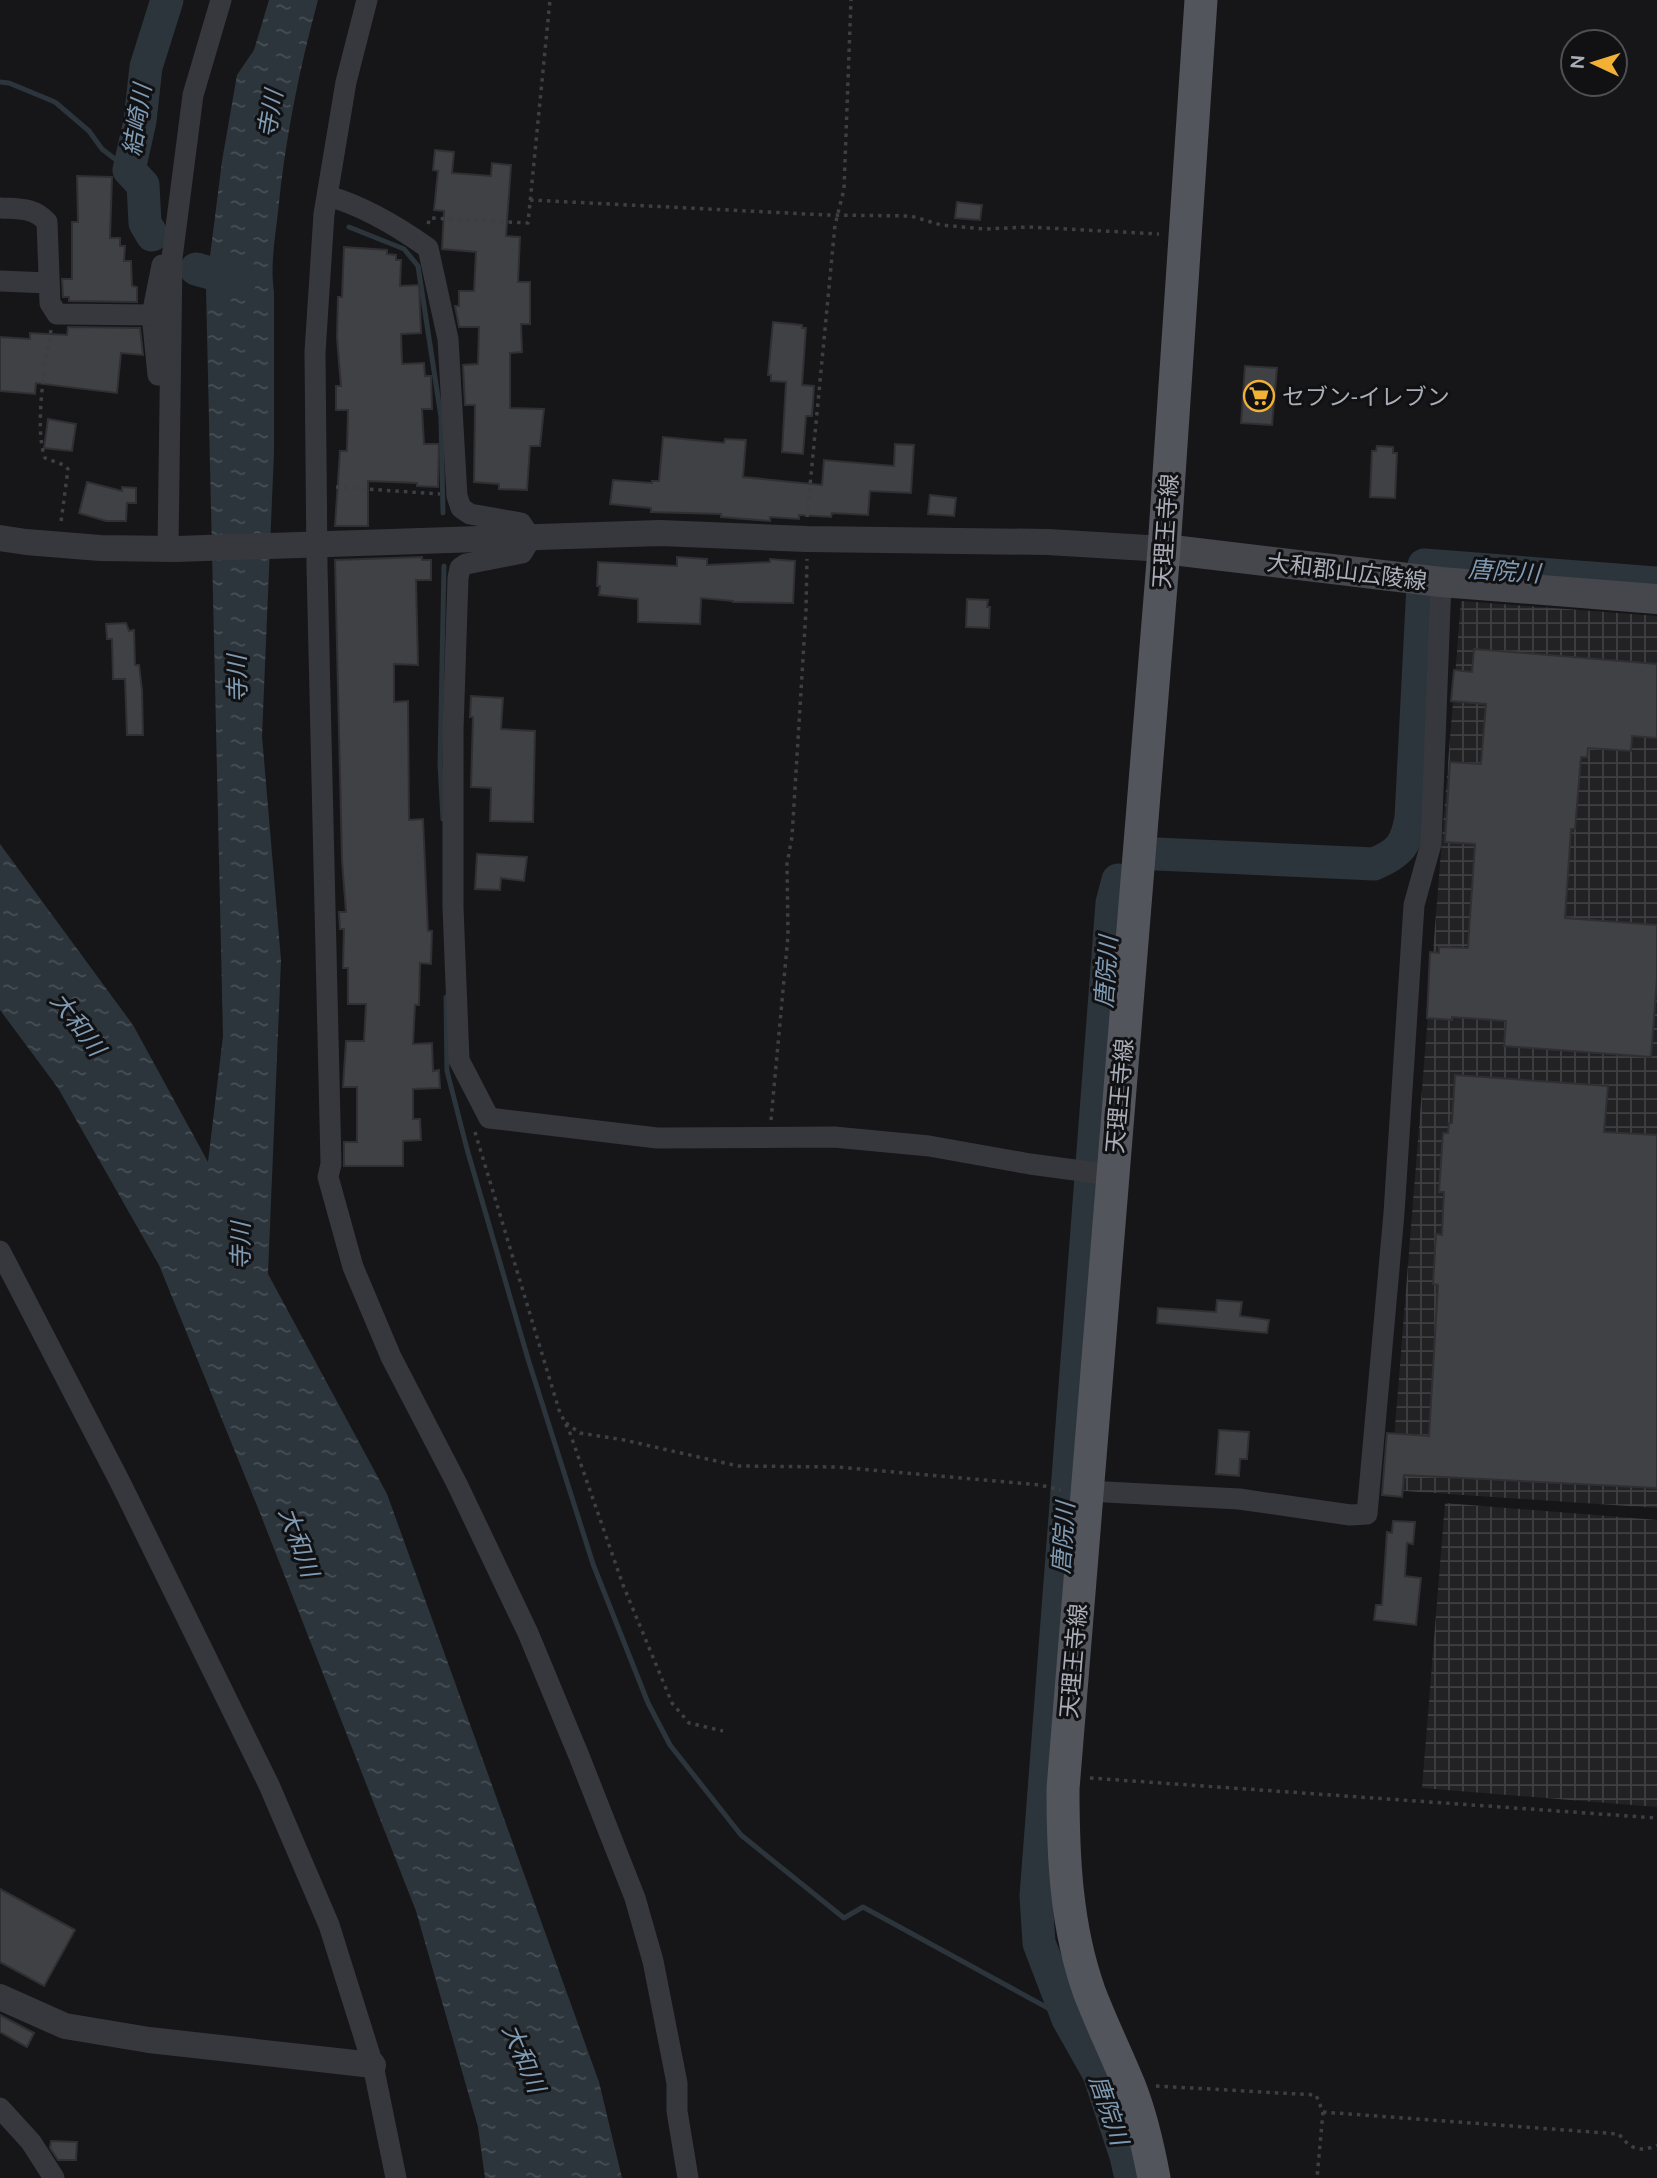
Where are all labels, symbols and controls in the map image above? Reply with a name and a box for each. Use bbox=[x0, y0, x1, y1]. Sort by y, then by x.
north arrow bbox=[1559, 28, 1629, 98]
text: N bbox=[1566, 54, 1589, 70]
water label: 結崎川 bbox=[118, 79, 156, 158]
water label: 寺川 bbox=[253, 85, 288, 140]
supermarket icon: セブン-イレブン bbox=[1242, 379, 1276, 413]
place label: セブン-イレブン bbox=[1282, 384, 1450, 409]
street label: 天理王寺線 bbox=[1149, 473, 1181, 589]
street label: 大和郡山広陵線 bbox=[1266, 549, 1428, 593]
water label: 唐院川 bbox=[1467, 555, 1544, 587]
water label: 寺川 bbox=[223, 652, 251, 703]
water label: 唐院川 bbox=[1090, 932, 1122, 1009]
water label: 大和川 bbox=[46, 987, 112, 1063]
street label: 天理王寺線 bbox=[1102, 1038, 1136, 1154]
water label: 寺川 bbox=[227, 1219, 254, 1270]
water label: 唐院川 bbox=[1047, 1498, 1079, 1575]
water label: 大和川 bbox=[274, 1504, 325, 1583]
street label: 天理王寺線 bbox=[1056, 1603, 1090, 1719]
water label: 大和川 bbox=[498, 2020, 552, 2099]
water label: 唐院川 bbox=[1085, 2072, 1134, 2151]

